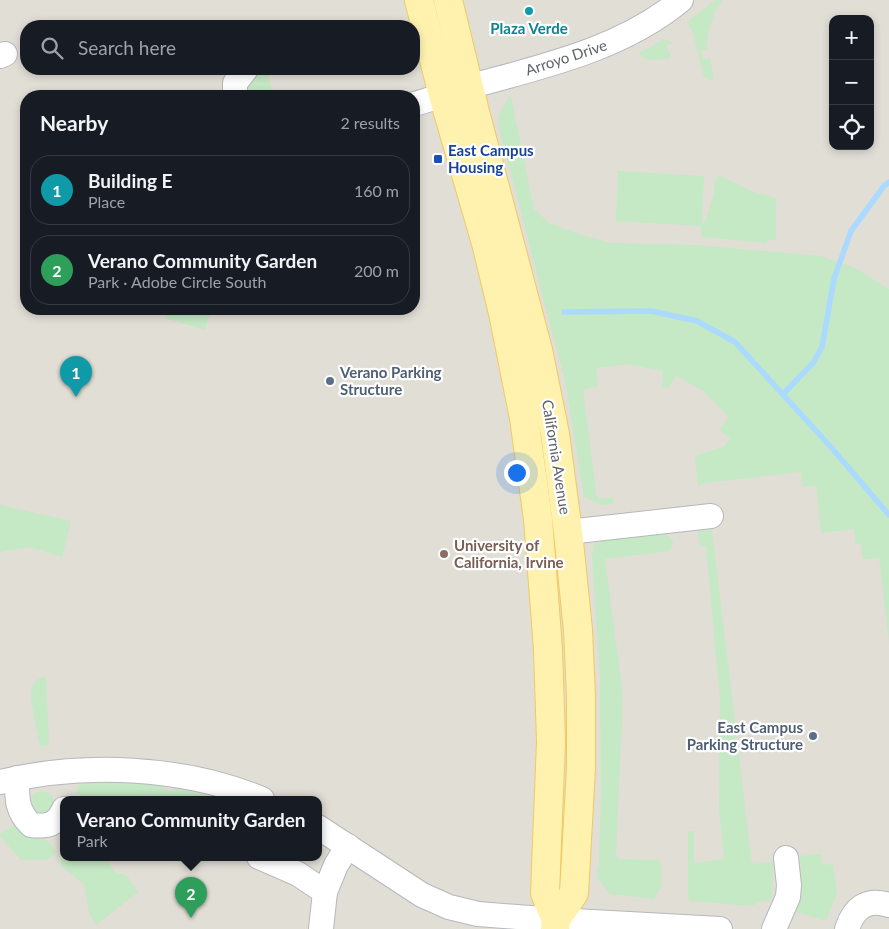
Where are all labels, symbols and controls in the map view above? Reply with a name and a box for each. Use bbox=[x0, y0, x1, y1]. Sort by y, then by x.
marker: Plaza Verde bbox=[523, 5, 535, 17]
map controls bbox=[829, 15, 874, 150]
button: + bbox=[829, 15, 874, 60]
place label: Plaza Verde bbox=[490, 19, 568, 37]
search box bbox=[20, 20, 420, 75]
icon: search bbox=[38, 34, 66, 62]
street label: Arroyo Drive bbox=[523, 35, 609, 79]
text: Search here bbox=[78, 36, 176, 59]
button: − bbox=[829, 60, 874, 105]
button: locate bbox=[829, 105, 874, 150]
text: Nearby bbox=[40, 110, 108, 135]
text: 2 results bbox=[340, 113, 400, 132]
place label: East Campus Housing bbox=[448, 141, 534, 176]
marker: East Campus Housing bbox=[432, 153, 444, 165]
text: Building E bbox=[88, 169, 173, 192]
text: 1 bbox=[52, 181, 62, 200]
text: 160 m bbox=[354, 181, 399, 200]
text: Place bbox=[88, 192, 125, 211]
text: Verano Community Garden bbox=[88, 249, 317, 272]
text: 2 bbox=[52, 261, 62, 280]
text: 200 m bbox=[354, 261, 399, 280]
text: Park · Adobe Circle South bbox=[88, 272, 267, 291]
pin: 1 bbox=[60, 356, 92, 397]
place label: Verano Parking Structure bbox=[339, 363, 442, 398]
marker: Verano Parking Structure bbox=[324, 375, 336, 387]
street label: California Avenue bbox=[539, 398, 575, 516]
your location bbox=[504, 460, 530, 486]
place label: University of California, Irvine bbox=[454, 536, 564, 571]
marker: University of California, Irvine bbox=[438, 548, 450, 560]
place label: East Campus Parking Structure bbox=[687, 718, 803, 753]
marker: East Campus Parking Structure bbox=[807, 730, 819, 742]
popup bbox=[60, 796, 322, 861]
text: Verano Community Garden bbox=[76, 808, 306, 831]
text: Park bbox=[76, 831, 108, 850]
pin: 2 bbox=[175, 877, 207, 918]

